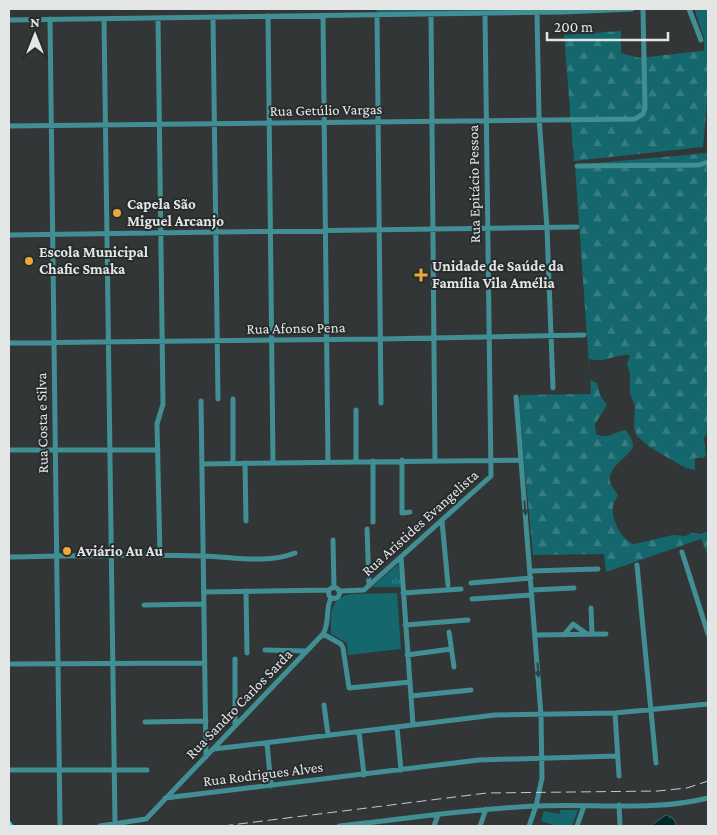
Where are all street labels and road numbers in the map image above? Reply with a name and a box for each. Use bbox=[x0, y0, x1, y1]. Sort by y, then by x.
street label: Rua Getúlio Vargas bbox=[269, 101, 383, 120]
street label: Rua Epitácio Pessoa bbox=[465, 125, 484, 243]
street label: Rua Afonso Pena bbox=[246, 319, 346, 337]
street label: Rua Costa e Silva bbox=[33, 372, 51, 473]
street label: Rua Aristides Evangelista bbox=[359, 467, 482, 580]
street label: Rua Sandro Carlos Sarda bbox=[183, 646, 295, 762]
street label: Rua Rodrigues Alves bbox=[202, 759, 324, 790]

